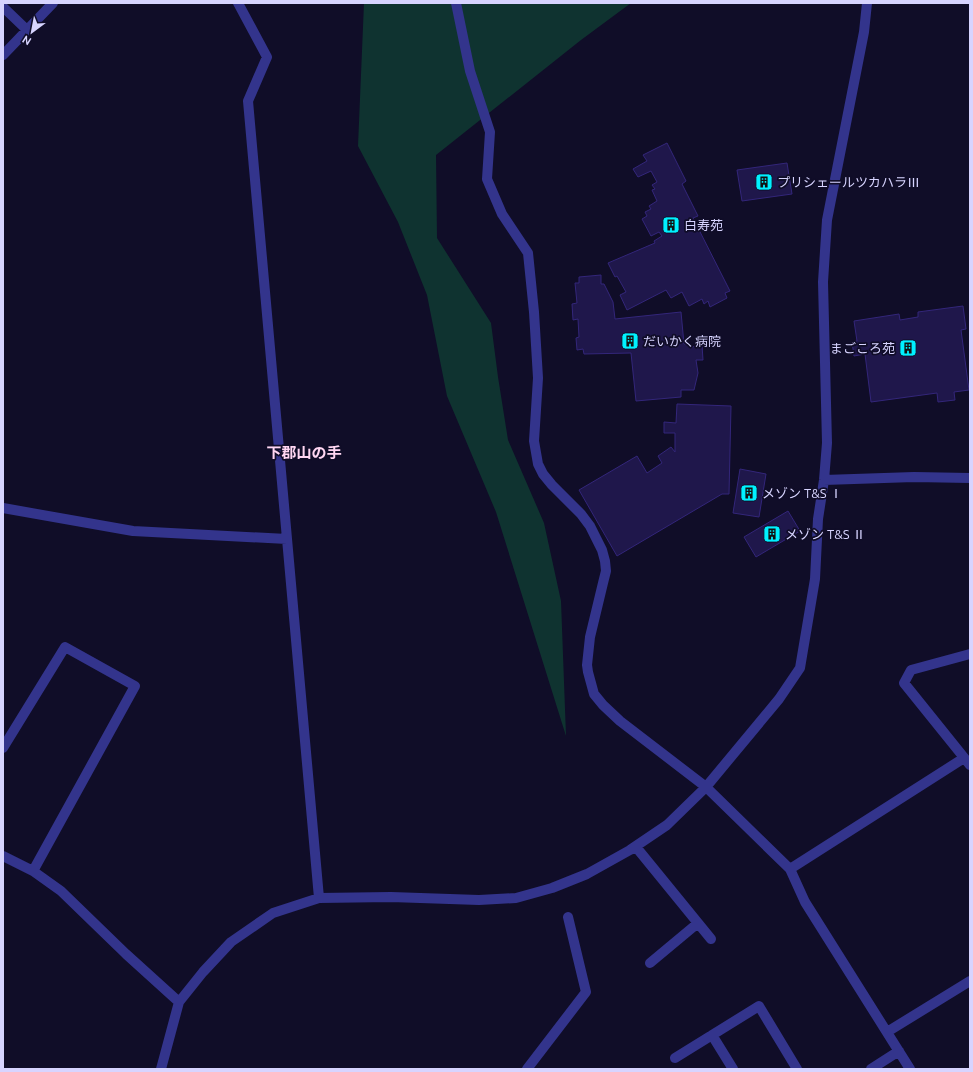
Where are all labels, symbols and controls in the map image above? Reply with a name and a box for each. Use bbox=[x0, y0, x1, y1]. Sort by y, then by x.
north arrow bbox=[12, 12, 52, 52]
text: N bbox=[20, 33, 33, 48]
building icon: プリシェールツカハラⅢ bbox=[754, 172, 774, 192]
place label: プリシェールツカハラⅢ bbox=[777, 175, 920, 189]
building icon: 白寿苑 bbox=[661, 215, 681, 235]
place label: 白寿苑 bbox=[684, 218, 723, 232]
building icon: だいかく病院 bbox=[620, 331, 640, 351]
place label: だいかく病院 bbox=[643, 334, 721, 348]
building icon: まごころ苑 bbox=[898, 338, 918, 358]
place label: まごころ苑 bbox=[830, 341, 895, 355]
district label: 下郡山の手 bbox=[266, 444, 342, 461]
building icon: メゾン T&S Ⅰ bbox=[739, 483, 759, 503]
place label: メゾン T&S Ⅰ bbox=[762, 486, 843, 500]
building icon: メゾン T&S Ⅱ bbox=[762, 524, 782, 544]
place label: メゾン T&S Ⅱ bbox=[785, 527, 866, 541]

